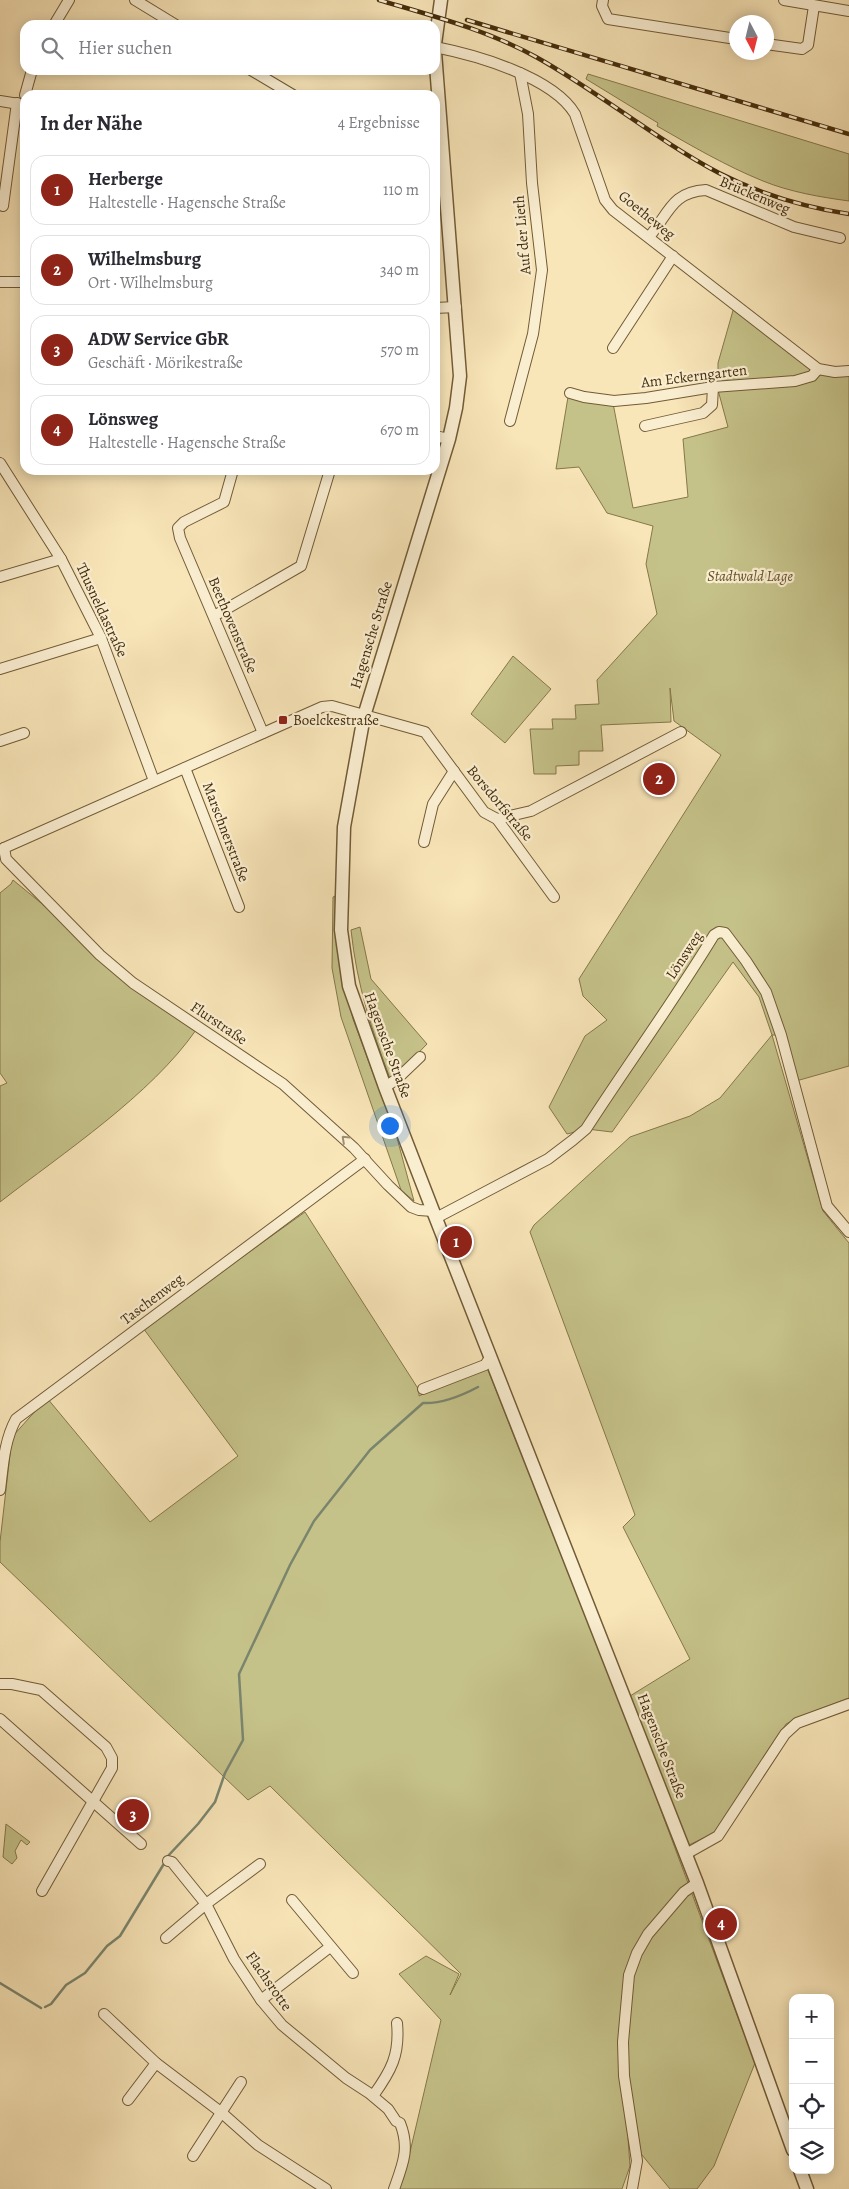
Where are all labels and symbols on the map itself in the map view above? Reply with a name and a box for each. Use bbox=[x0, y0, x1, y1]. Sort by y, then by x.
north arrow bbox=[729, 15, 774, 60]
street label: Brückenweg bbox=[716, 171, 794, 219]
street label: Goetheweg bbox=[614, 186, 680, 244]
street label: Auf der Lieth bbox=[509, 195, 536, 276]
street label: Am Eckerngarten bbox=[639, 360, 748, 393]
street label: Thusneldastraße bbox=[71, 560, 133, 661]
park label: Stadtwald Lage bbox=[707, 566, 793, 586]
street label: Beethovenstraße bbox=[204, 574, 262, 677]
street label: Hagensche Straße bbox=[345, 578, 397, 691]
place label: Boelckestraße bbox=[293, 710, 379, 730]
marker: Boelckestraße bbox=[277, 714, 289, 726]
pin: 2 bbox=[643, 760, 675, 798]
street label: Borsdorfstraße bbox=[462, 761, 538, 845]
street label: Marschnerstraße bbox=[198, 779, 254, 885]
street label: Lönsweg bbox=[661, 927, 707, 983]
street label: Hagensche Straße bbox=[360, 989, 417, 1101]
street label: Flurstraße bbox=[187, 997, 251, 1049]
your location bbox=[377, 1113, 403, 1139]
one-way arrow bbox=[341, 1136, 350, 1145]
pin: 1 bbox=[440, 1223, 472, 1261]
street label: Taschenweg bbox=[116, 1268, 188, 1329]
street label: Hagensche Straße bbox=[633, 1690, 691, 1802]
pin: 3 bbox=[117, 1796, 149, 1834]
pin: 4 bbox=[705, 1905, 737, 1943]
street label: Flachsrotte bbox=[241, 1947, 297, 2015]

